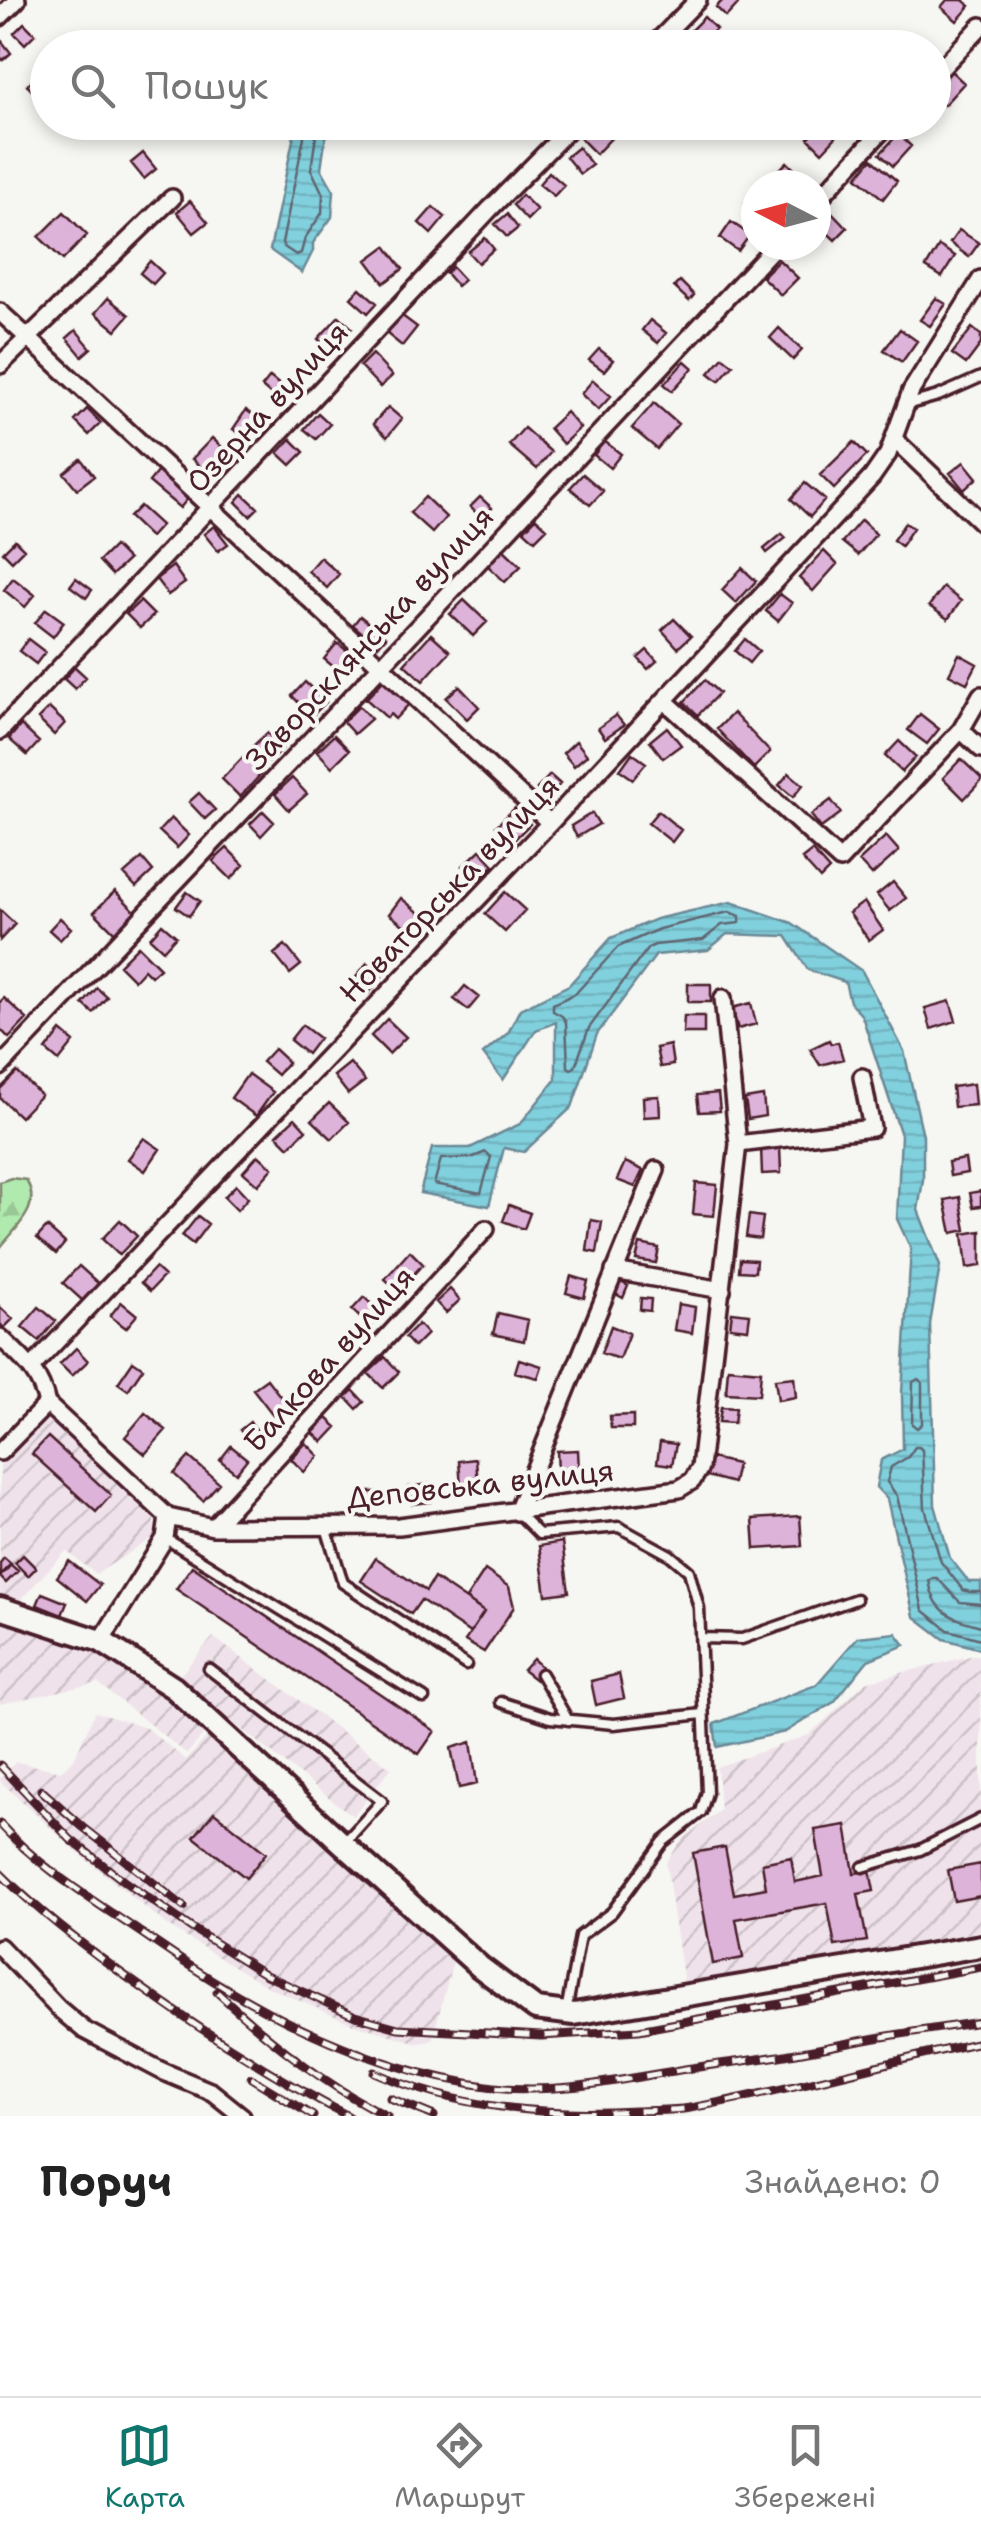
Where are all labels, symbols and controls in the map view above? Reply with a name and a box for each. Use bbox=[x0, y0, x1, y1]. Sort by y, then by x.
search box bbox=[30, 30, 951, 140]
icon: search bbox=[65, 58, 120, 113]
text: Пошук bbox=[145, 60, 268, 111]
north arrow bbox=[741, 170, 831, 260]
street label: Озерна вулиця bbox=[177, 312, 357, 502]
street label: Заворсклянська вулиця bbox=[235, 497, 503, 779]
street label: Новаторська вулиця bbox=[330, 766, 568, 1012]
street label: Балкова вулиця bbox=[234, 1257, 424, 1461]
street label: Деповська вулиця bbox=[344, 1450, 616, 1518]
text: Поруч bbox=[40, 2153, 172, 2209]
text: Знайдено: 0 bbox=[745, 2160, 941, 2203]
tab: Карта bbox=[105, 2418, 185, 2516]
tab: Маршрут bbox=[394, 2418, 525, 2516]
tab: Збережені bbox=[735, 2418, 876, 2516]

